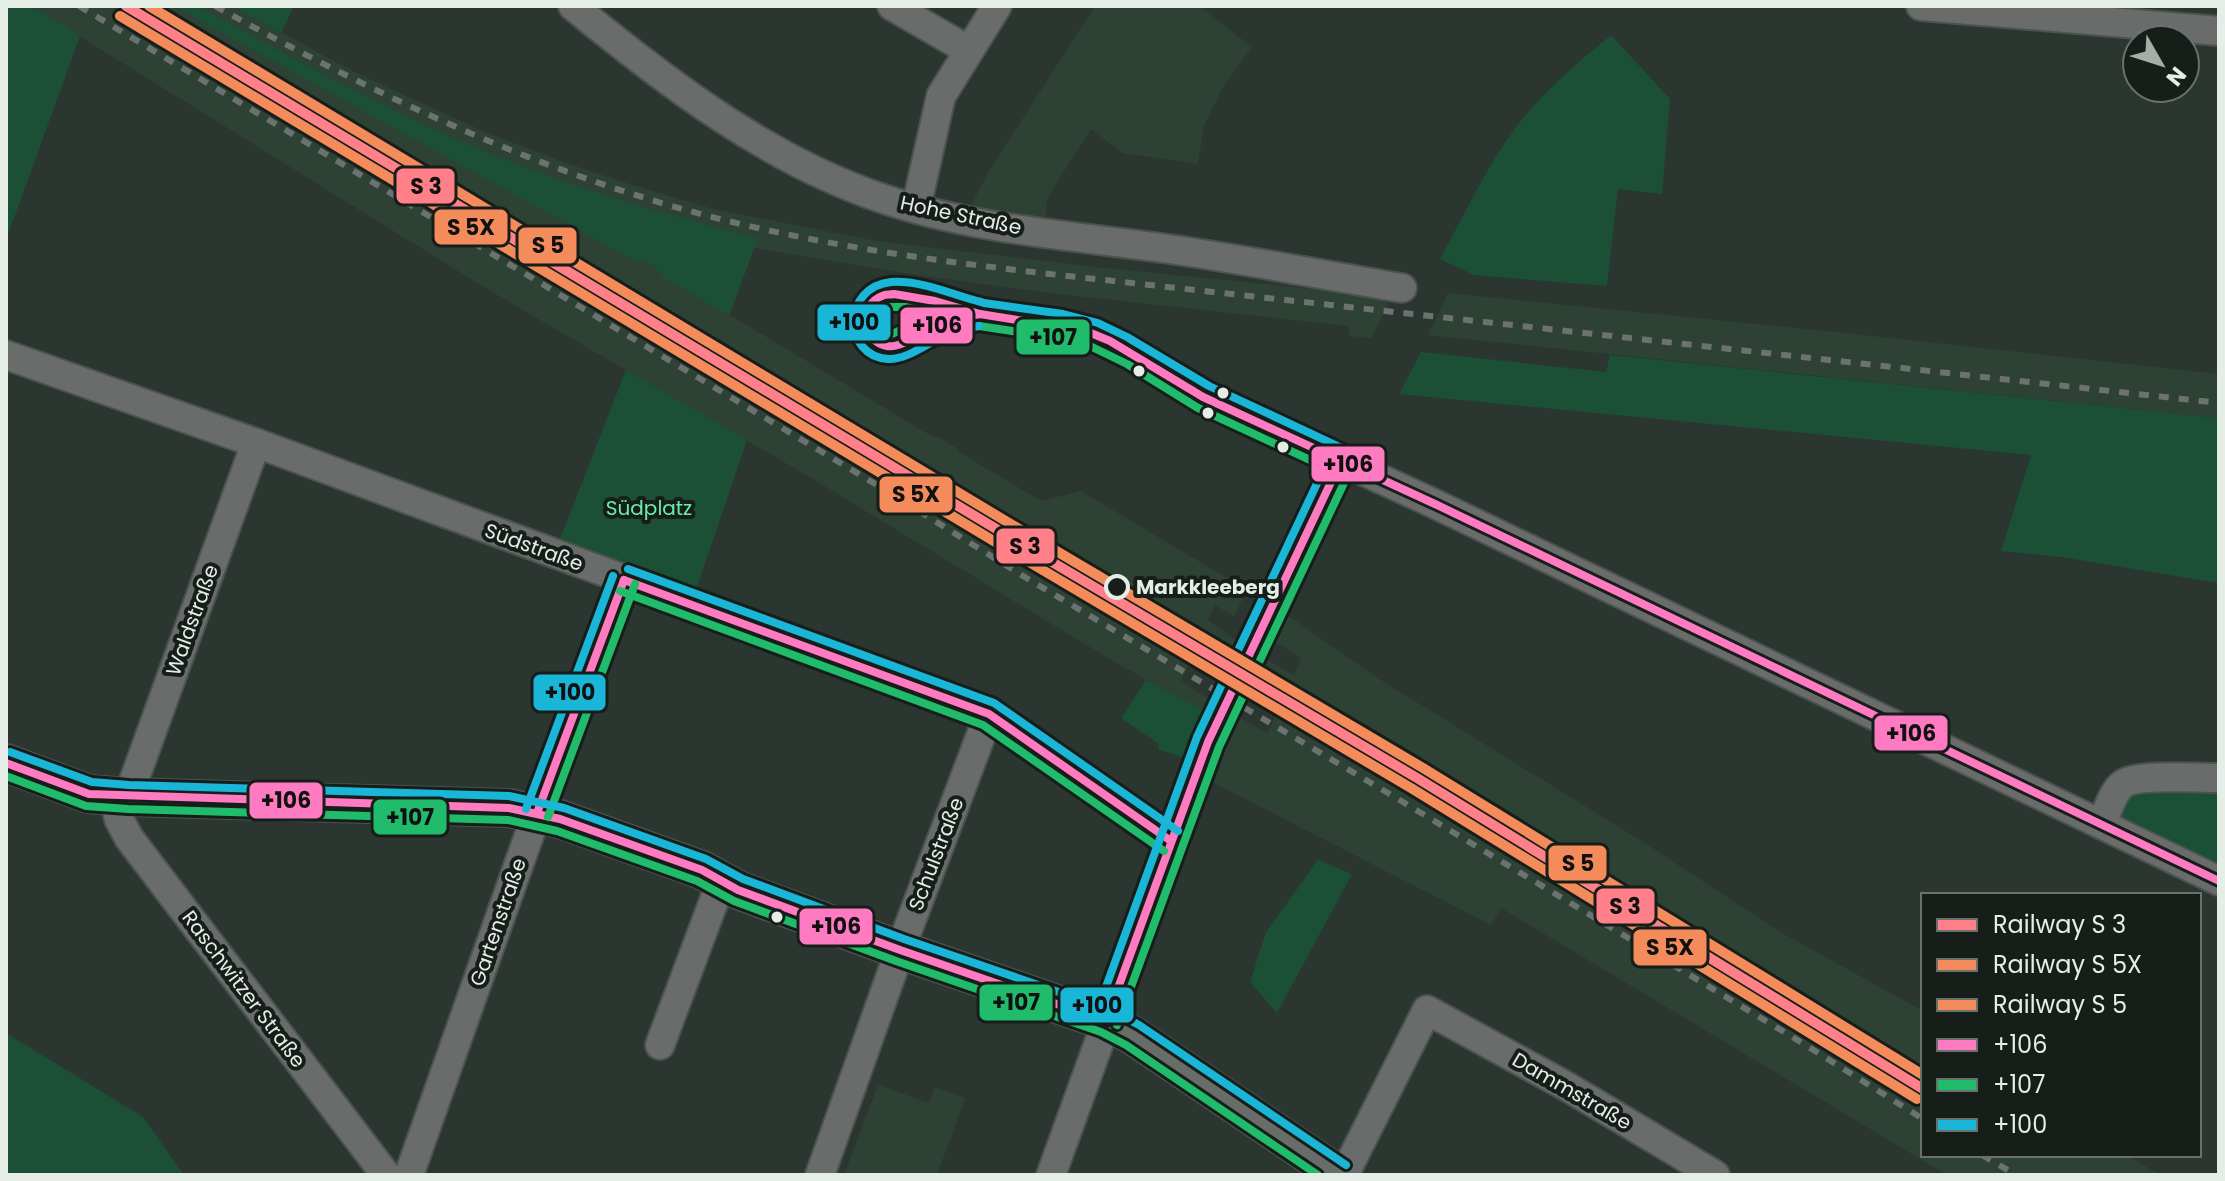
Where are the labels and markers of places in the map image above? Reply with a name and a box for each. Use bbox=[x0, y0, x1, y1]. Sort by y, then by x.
unlabelled marker bbox=[1131, 363, 1147, 379]
unlabelled marker bbox=[1215, 385, 1231, 401]
unlabelled marker bbox=[1200, 405, 1216, 421]
unlabelled marker bbox=[1275, 439, 1291, 455]
place label: Markkleeberg bbox=[1136, 573, 1280, 601]
marker: Markkleeberg bbox=[1105, 575, 1129, 599]
unlabelled marker bbox=[769, 909, 785, 925]

